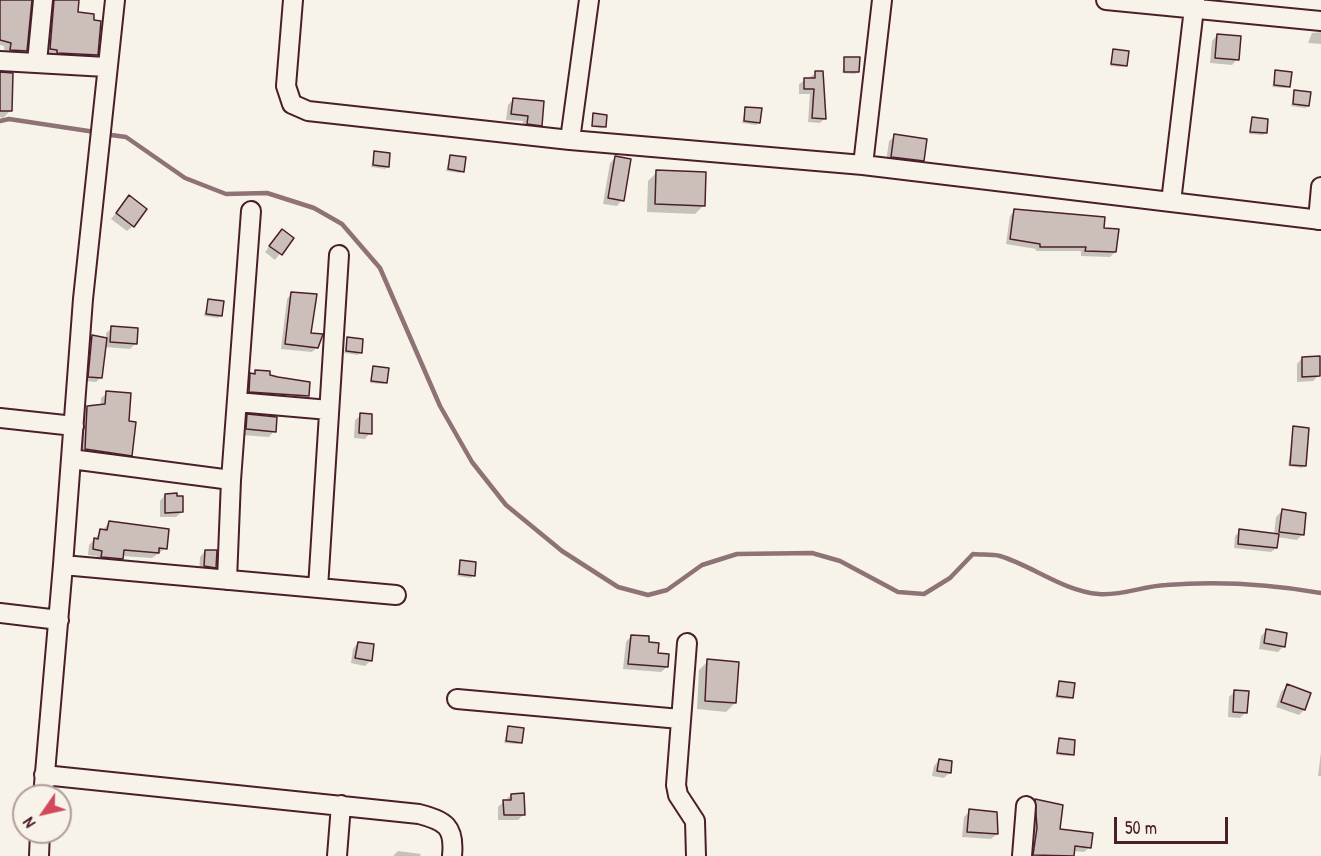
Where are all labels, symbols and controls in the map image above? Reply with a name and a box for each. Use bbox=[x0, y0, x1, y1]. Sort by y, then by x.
north arrow bbox=[12, 784, 72, 844]
scale bar bbox=[1117, 805, 1231, 843]
text: N bbox=[17, 813, 40, 833]
text: 50 m bbox=[1125, 815, 1157, 840]

